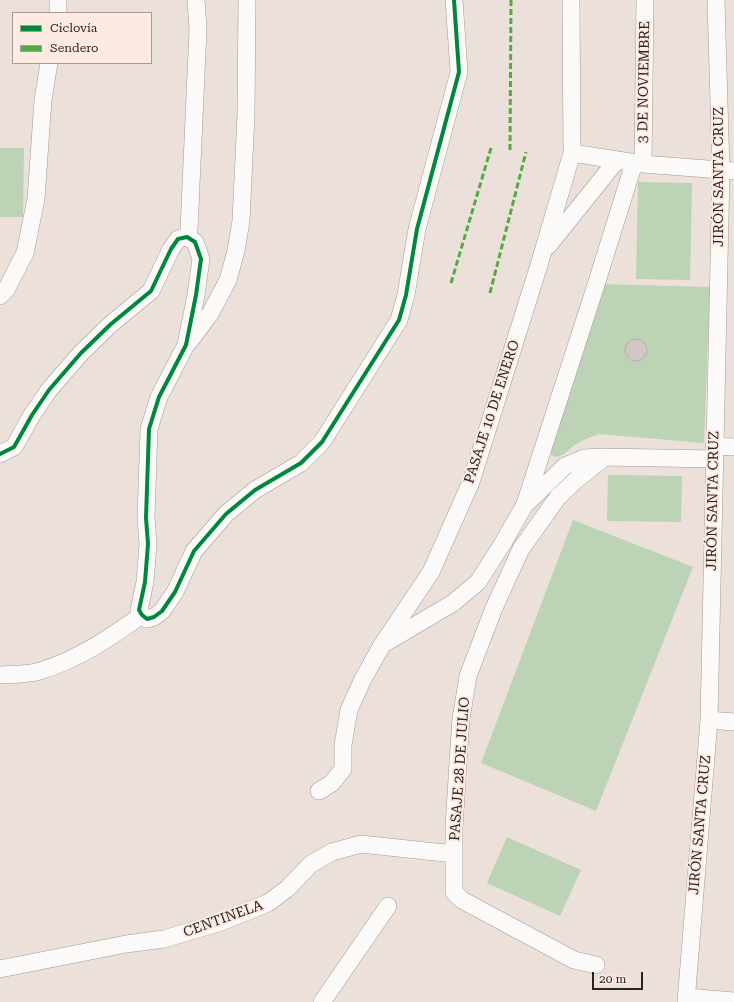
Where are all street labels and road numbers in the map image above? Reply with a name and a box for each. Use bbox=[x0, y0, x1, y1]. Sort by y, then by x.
street label: 3 DE NOVIEMBRE bbox=[635, 21, 653, 143]
street label: JIRÓN SANTA CRUZ bbox=[711, 107, 727, 247]
street label: PASAJE 10 DE ENERO bbox=[461, 338, 523, 486]
street label: JIRÓN SANTA CRUZ bbox=[703, 431, 723, 571]
street label: PASAJE 28 DE JULIO bbox=[447, 696, 473, 842]
street label: JIRÓN SANTA CRUZ bbox=[686, 755, 714, 895]
street label: CENTINELA bbox=[181, 897, 265, 941]

